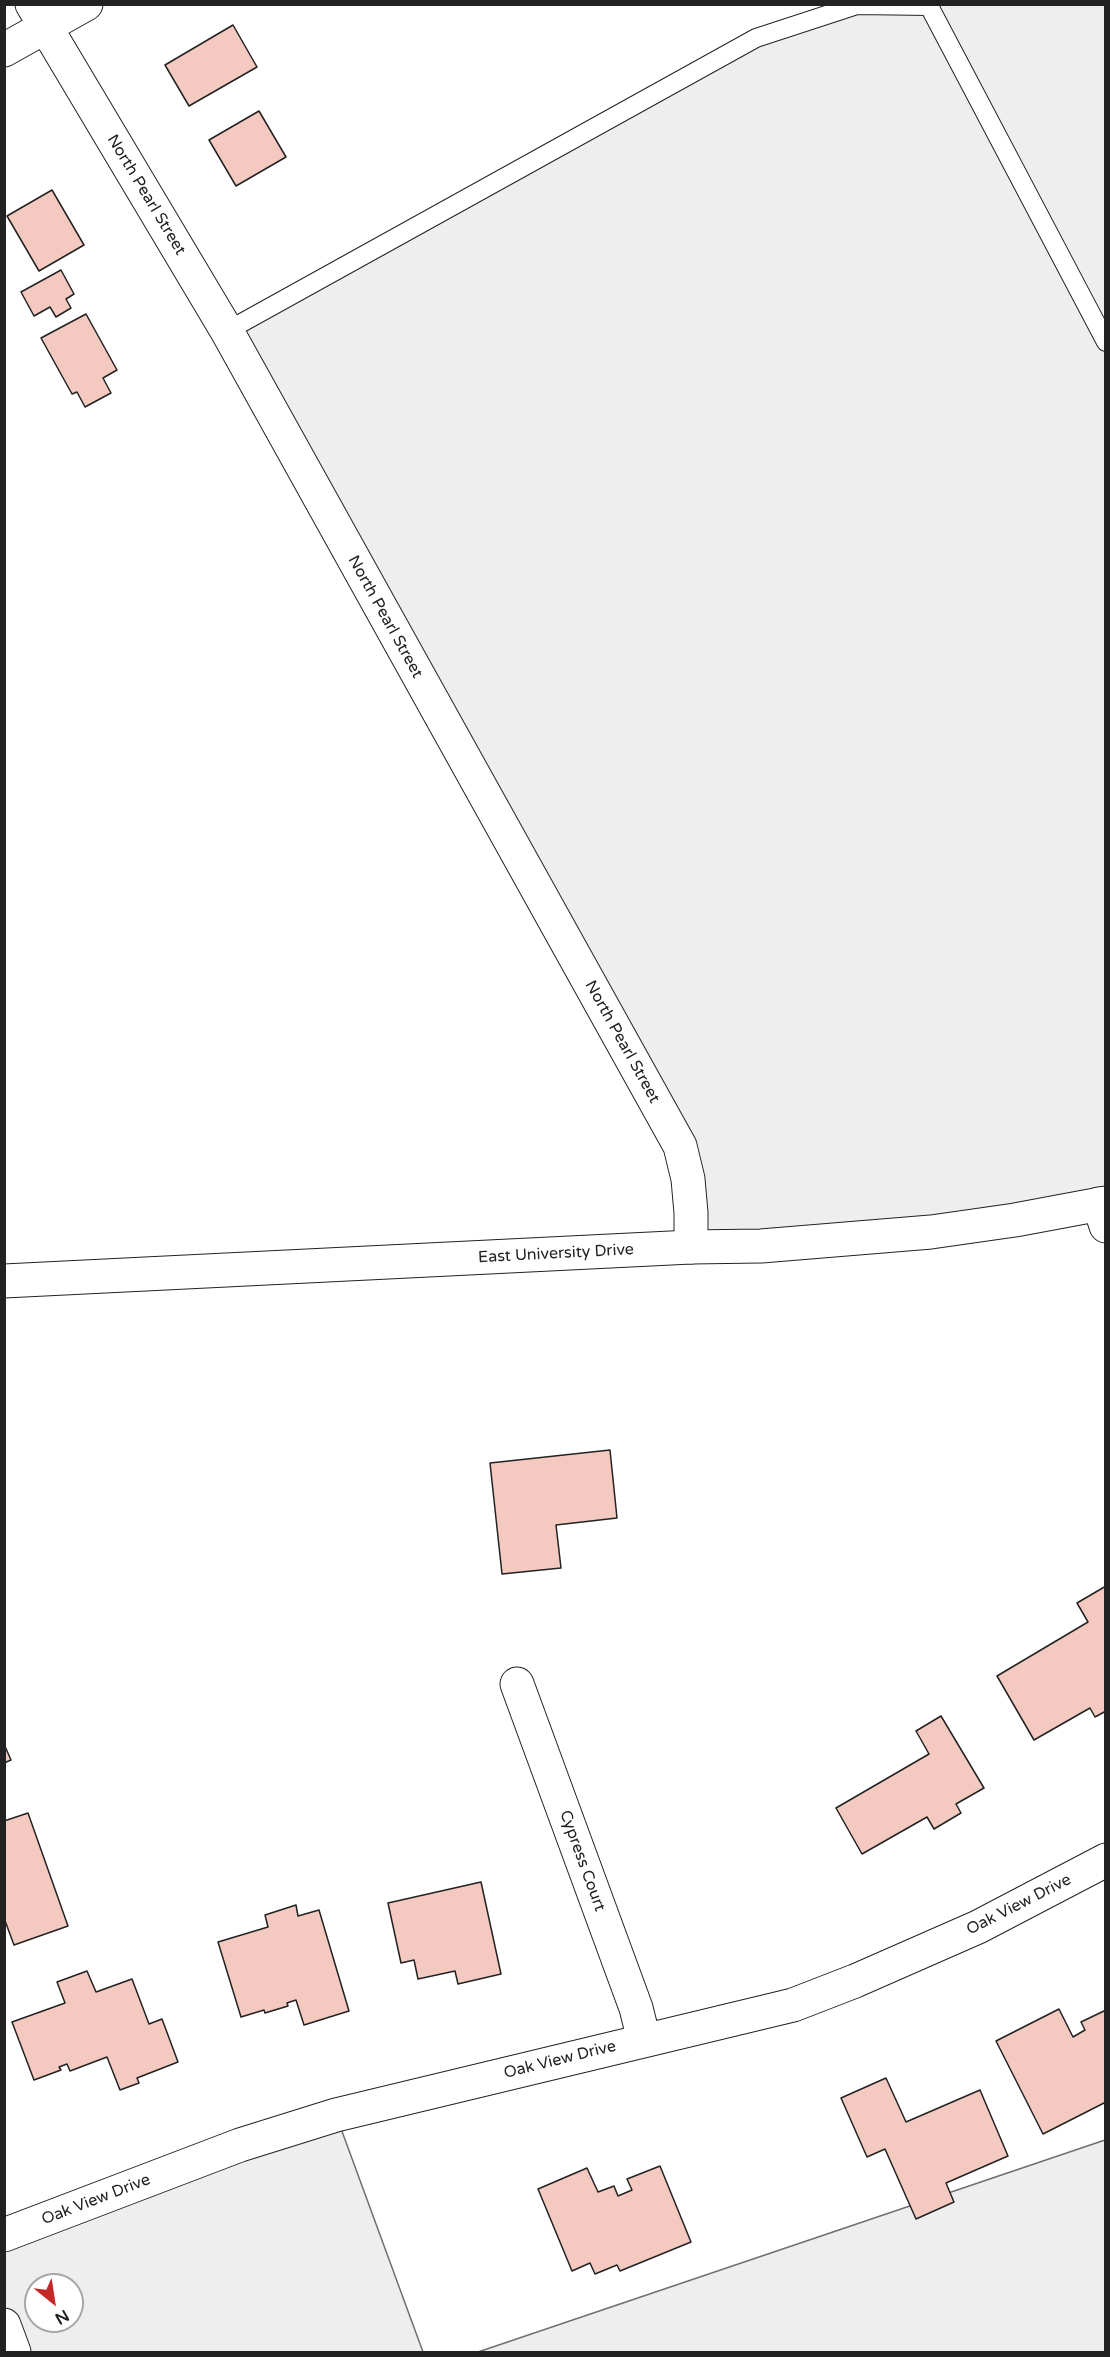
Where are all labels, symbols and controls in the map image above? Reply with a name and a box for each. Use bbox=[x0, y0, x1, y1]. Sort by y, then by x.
street label: North Pearl Street bbox=[102, 131, 190, 259]
street label: North Pearl Street bbox=[343, 552, 427, 682]
street label: North Pearl Street bbox=[580, 977, 664, 1107]
street label: East University Drive bbox=[478, 1240, 634, 1268]
street label: Cypress Court bbox=[555, 1808, 609, 1914]
street label: Oak View Drive bbox=[963, 1870, 1075, 1940]
street label: Oak View Drive bbox=[502, 2037, 618, 2083]
street label: Oak View Drive bbox=[39, 2170, 153, 2230]
north arrow bbox=[24, 2273, 84, 2333]
text: N bbox=[51, 2305, 73, 2329]

